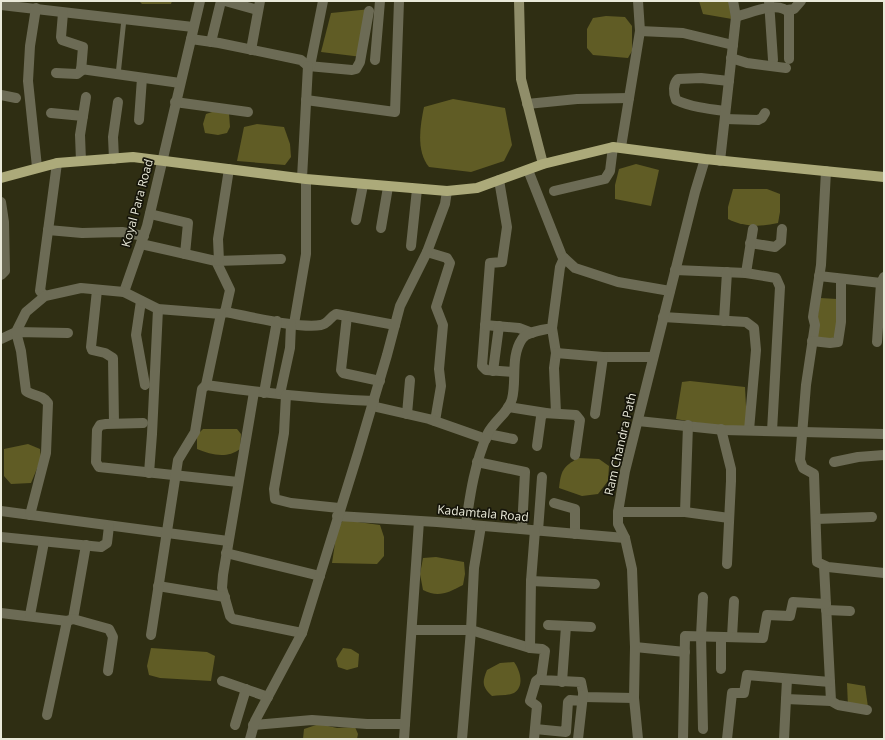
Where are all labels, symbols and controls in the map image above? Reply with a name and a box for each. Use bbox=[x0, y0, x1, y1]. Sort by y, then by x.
street label: Koyal Para Road bbox=[117, 157, 157, 249]
street label: Ram Chandra Path bbox=[600, 391, 640, 497]
street label: Kadamtala Road bbox=[437, 501, 529, 525]

